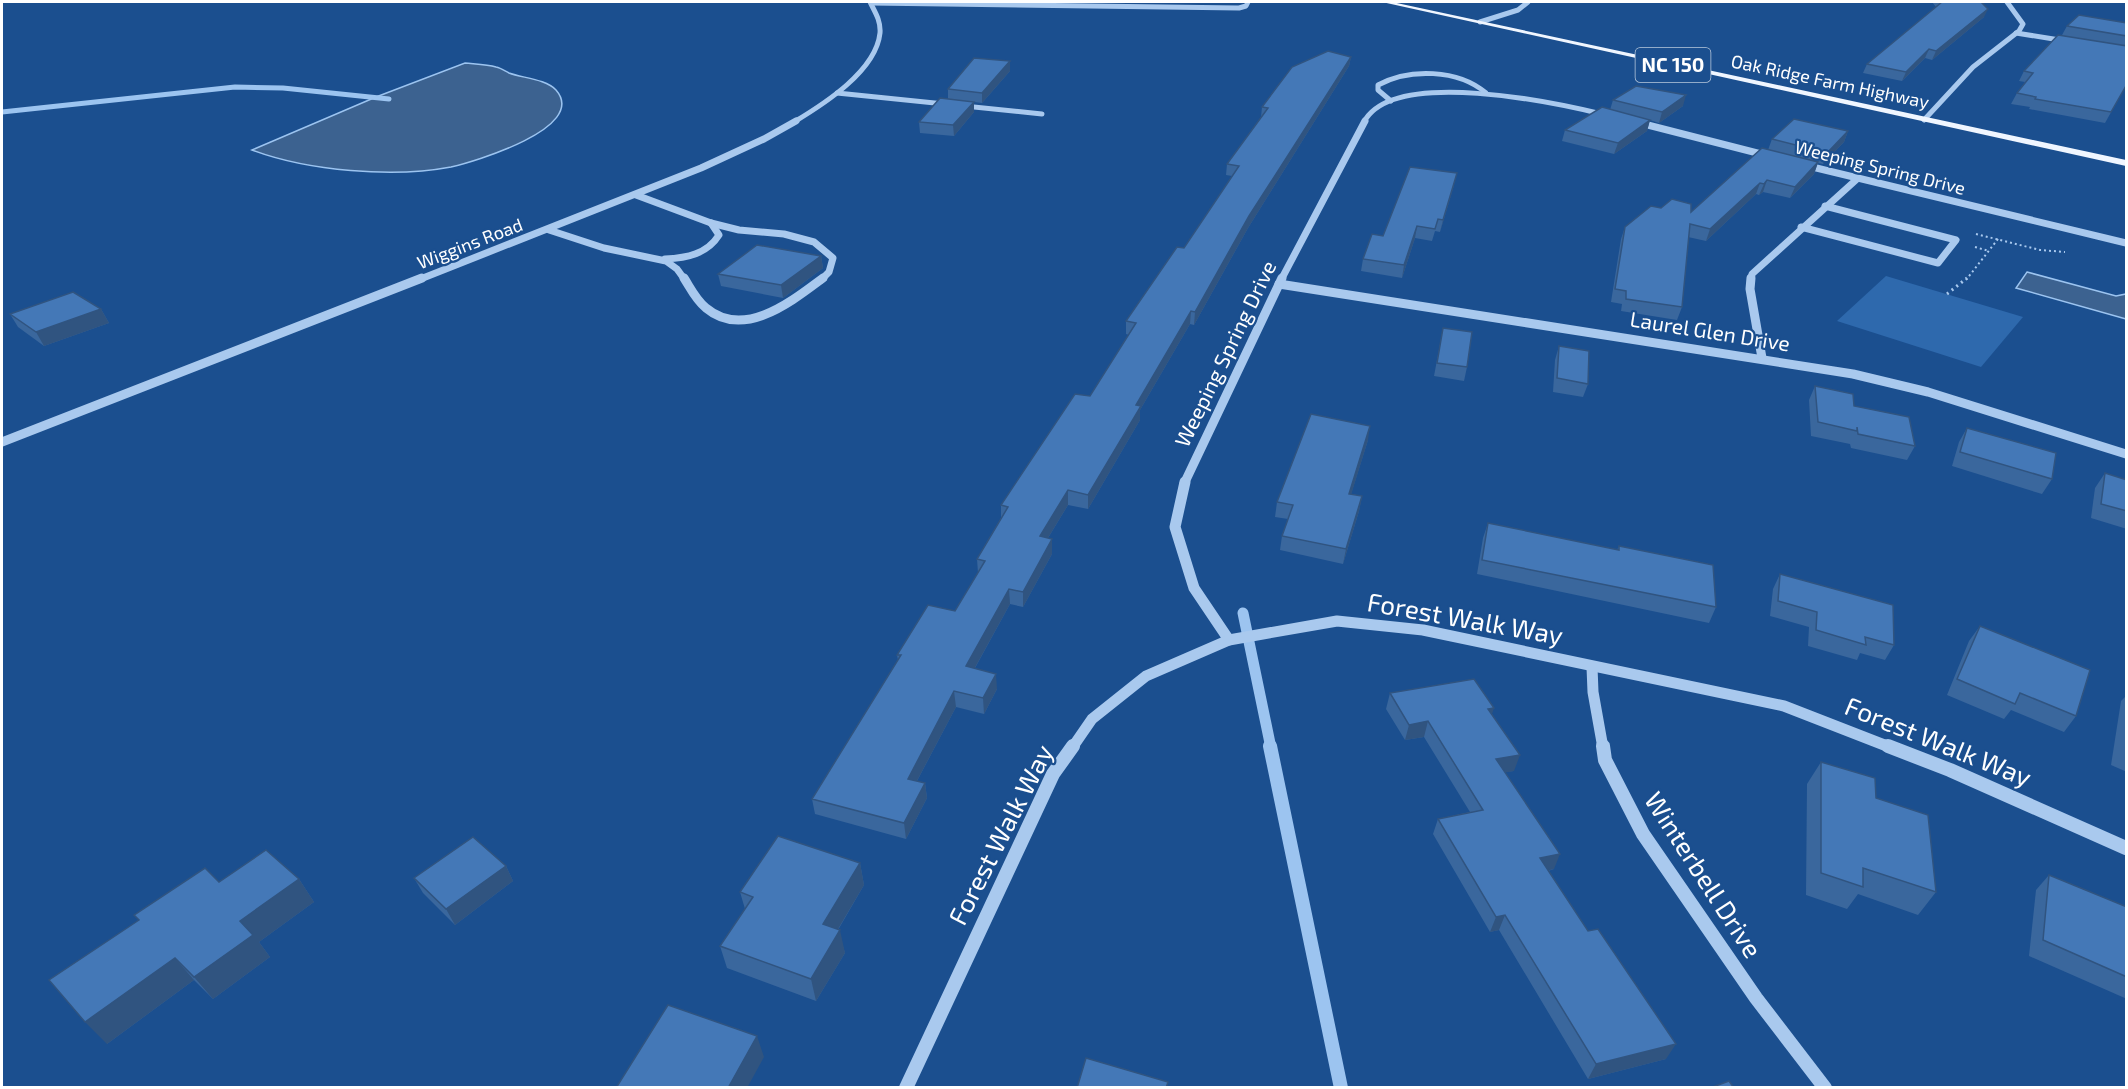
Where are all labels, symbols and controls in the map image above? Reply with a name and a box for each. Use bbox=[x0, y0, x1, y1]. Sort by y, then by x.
road number: NC 150 bbox=[1636, 48, 1710, 82]
street label: Oak Ridge Farm Highway bbox=[1729, 49, 1932, 113]
street label: Weeping Spring Drive bbox=[1793, 135, 1968, 199]
street label: Wiggins Road bbox=[414, 213, 525, 273]
street label: Weeping Spring Drive bbox=[1169, 256, 1281, 451]
street label: Laurel Glen Drive bbox=[1628, 306, 1792, 356]
street label: Forest Walk Way bbox=[1365, 585, 1566, 650]
street label: Forest Walk Way bbox=[1841, 689, 2036, 792]
street label: Forest Walk Way bbox=[941, 739, 1059, 930]
street label: Winterbell Drive bbox=[1639, 785, 1769, 963]

